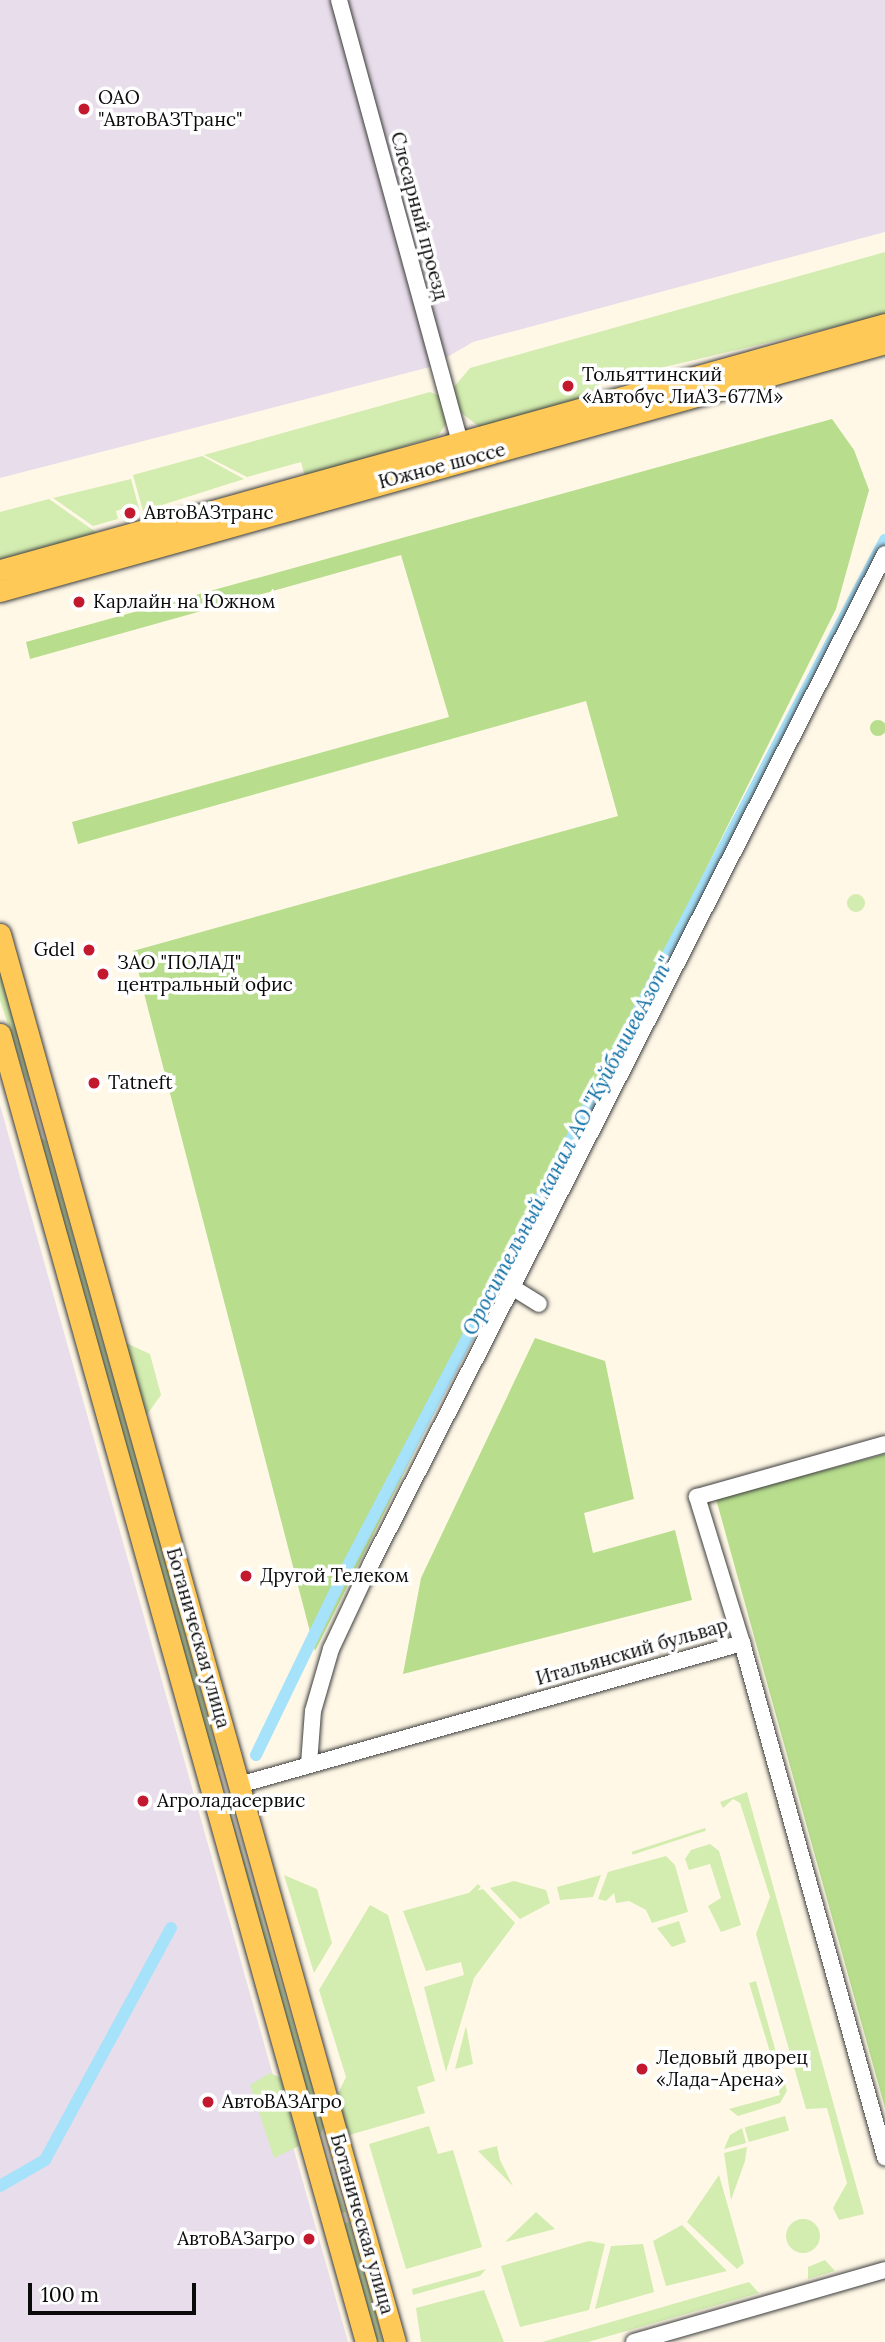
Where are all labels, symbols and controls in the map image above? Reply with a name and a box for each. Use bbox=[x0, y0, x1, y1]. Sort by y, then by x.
place label: ОАО "АвтоВАЗТранс" bbox=[98, 87, 243, 131]
marker: ОАО "АвтоВАЗТранс" bbox=[76, 101, 92, 117]
street label: Слесарный проезд bbox=[386, 129, 452, 303]
place label: Тольяттинский «Автобус ЛиАЗ-677М» bbox=[582, 364, 783, 408]
marker: Тольяттинский «Автобус ЛиАЗ-677М» bbox=[560, 378, 576, 394]
street label: Южное шоссе bbox=[376, 438, 508, 494]
place label: АвтоВАЗтранс bbox=[144, 502, 274, 524]
marker: АвтоВАЗтранс bbox=[122, 505, 138, 521]
place label: Карлайн на Южном bbox=[93, 591, 276, 613]
marker: Карлайн на Южном bbox=[71, 594, 87, 610]
place label: Gdel bbox=[34, 939, 75, 961]
marker: Gdel bbox=[81, 942, 97, 958]
place label: ЗАО "ПОЛАД" центральный офис bbox=[117, 952, 293, 996]
water label: Оросительный канал АО "КуйбышевАзот" bbox=[457, 952, 679, 1340]
marker: ЗАО "ПОЛАД" центральный офис bbox=[95, 966, 111, 982]
place label: Tatneft bbox=[108, 1072, 173, 1094]
marker: Tatneft bbox=[86, 1075, 102, 1091]
street label: Ботаническая улица bbox=[161, 1545, 235, 1731]
place label: Другой Телеком bbox=[260, 1565, 409, 1587]
marker: Другой Телеком bbox=[238, 1568, 254, 1584]
street label: Итальянский бульвар bbox=[533, 1614, 731, 1690]
place label: Агроладасервис bbox=[157, 1790, 305, 1812]
marker: Агроладасервис bbox=[135, 1793, 151, 1809]
place label: Ледовый дворец «Лада-Арена» bbox=[656, 2047, 808, 2091]
marker: Ледовый дворец «Лада-Арена» bbox=[634, 2061, 650, 2077]
place label: АвтоВАЗАгро bbox=[222, 2091, 342, 2113]
marker: АвтоВАЗАгро bbox=[200, 2094, 216, 2110]
street label: Ботаническая улица bbox=[325, 2131, 399, 2317]
place label: АвтоВАЗагро bbox=[177, 2228, 295, 2250]
marker: АвтоВАЗагро bbox=[301, 2231, 317, 2247]
scale bar bbox=[32, 2268, 200, 2312]
text: 100 m bbox=[41, 2281, 99, 2308]

